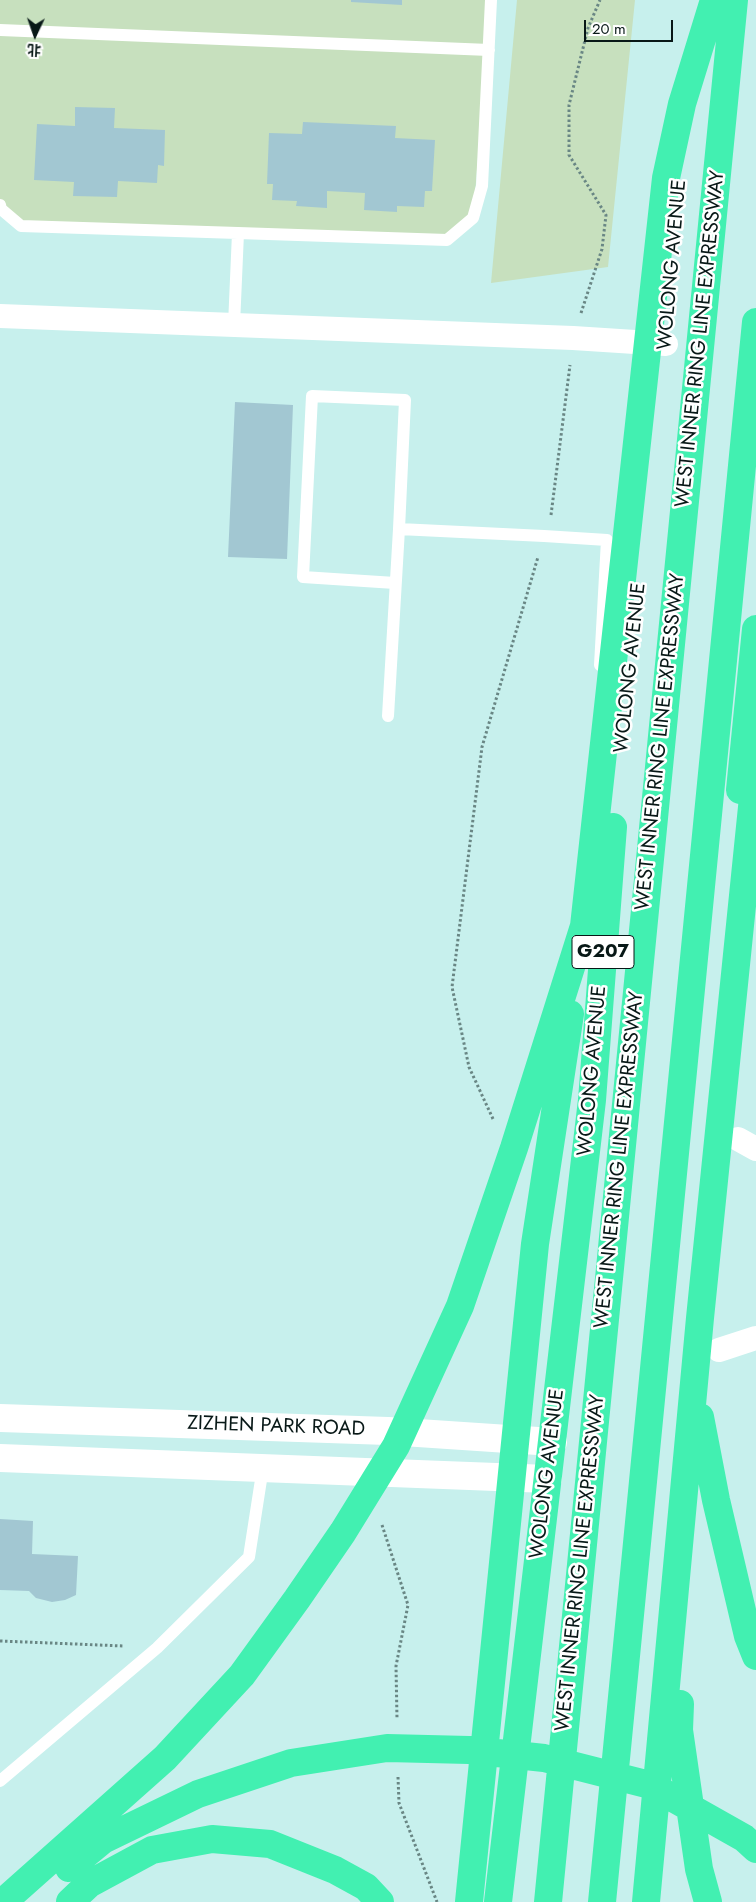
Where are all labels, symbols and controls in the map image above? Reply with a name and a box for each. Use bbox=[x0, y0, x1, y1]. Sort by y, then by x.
north arrow bbox=[10, 10, 60, 60]
scale bar bbox=[586, 10, 675, 42]
text: 20 m bbox=[592, 18, 626, 40]
text: 北 bbox=[27, 40, 42, 60]
street label: WEST INNER RING LINE EXPRESSWAY bbox=[671, 169, 731, 509]
street label: WOLONG AVENUE bbox=[654, 179, 692, 351]
street label: WEST INNER RING LINE EXPRESSWAY bbox=[631, 572, 691, 912]
street label: WOLONG AVENUE bbox=[610, 582, 652, 754]
road number: G207 bbox=[572, 936, 634, 969]
street label: WOLONG AVENUE bbox=[574, 985, 612, 1157]
street label: WEST INNER RING LINE EXPRESSWAY bbox=[590, 990, 650, 1330]
street label: WOLONG AVENUE bbox=[526, 1388, 570, 1560]
street label: WEST INNER RING LINE EXPRESSWAY bbox=[551, 1393, 611, 1733]
street label: ZIZHEN PARK ROAD bbox=[187, 1412, 365, 1442]

